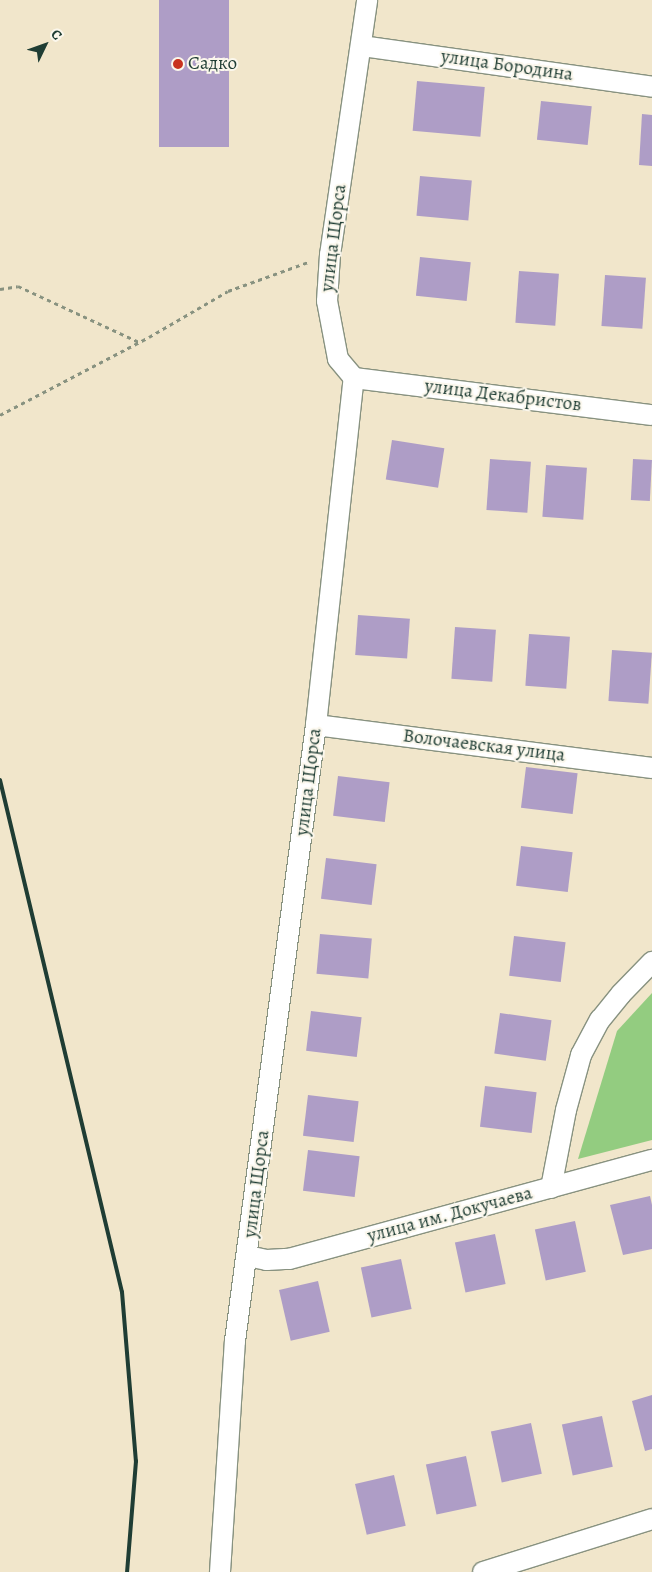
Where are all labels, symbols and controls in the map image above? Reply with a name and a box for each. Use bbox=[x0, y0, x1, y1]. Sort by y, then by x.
north arrow bbox=[20, 20, 70, 70]
text: С bbox=[47, 25, 66, 44]
street label: улица Бородина bbox=[440, 45, 574, 87]
place label: Садко bbox=[188, 53, 237, 75]
marker: Садко bbox=[172, 58, 184, 70]
street label: улица Щорса bbox=[316, 183, 352, 293]
street label: улица Декабристов bbox=[423, 375, 583, 417]
street label: Волочаевская улица bbox=[402, 725, 566, 767]
street label: улица Щорса bbox=[291, 727, 327, 837]
street label: улица Щорса bbox=[239, 1129, 275, 1239]
street label: улица им. Докучаева bbox=[365, 1182, 535, 1248]

